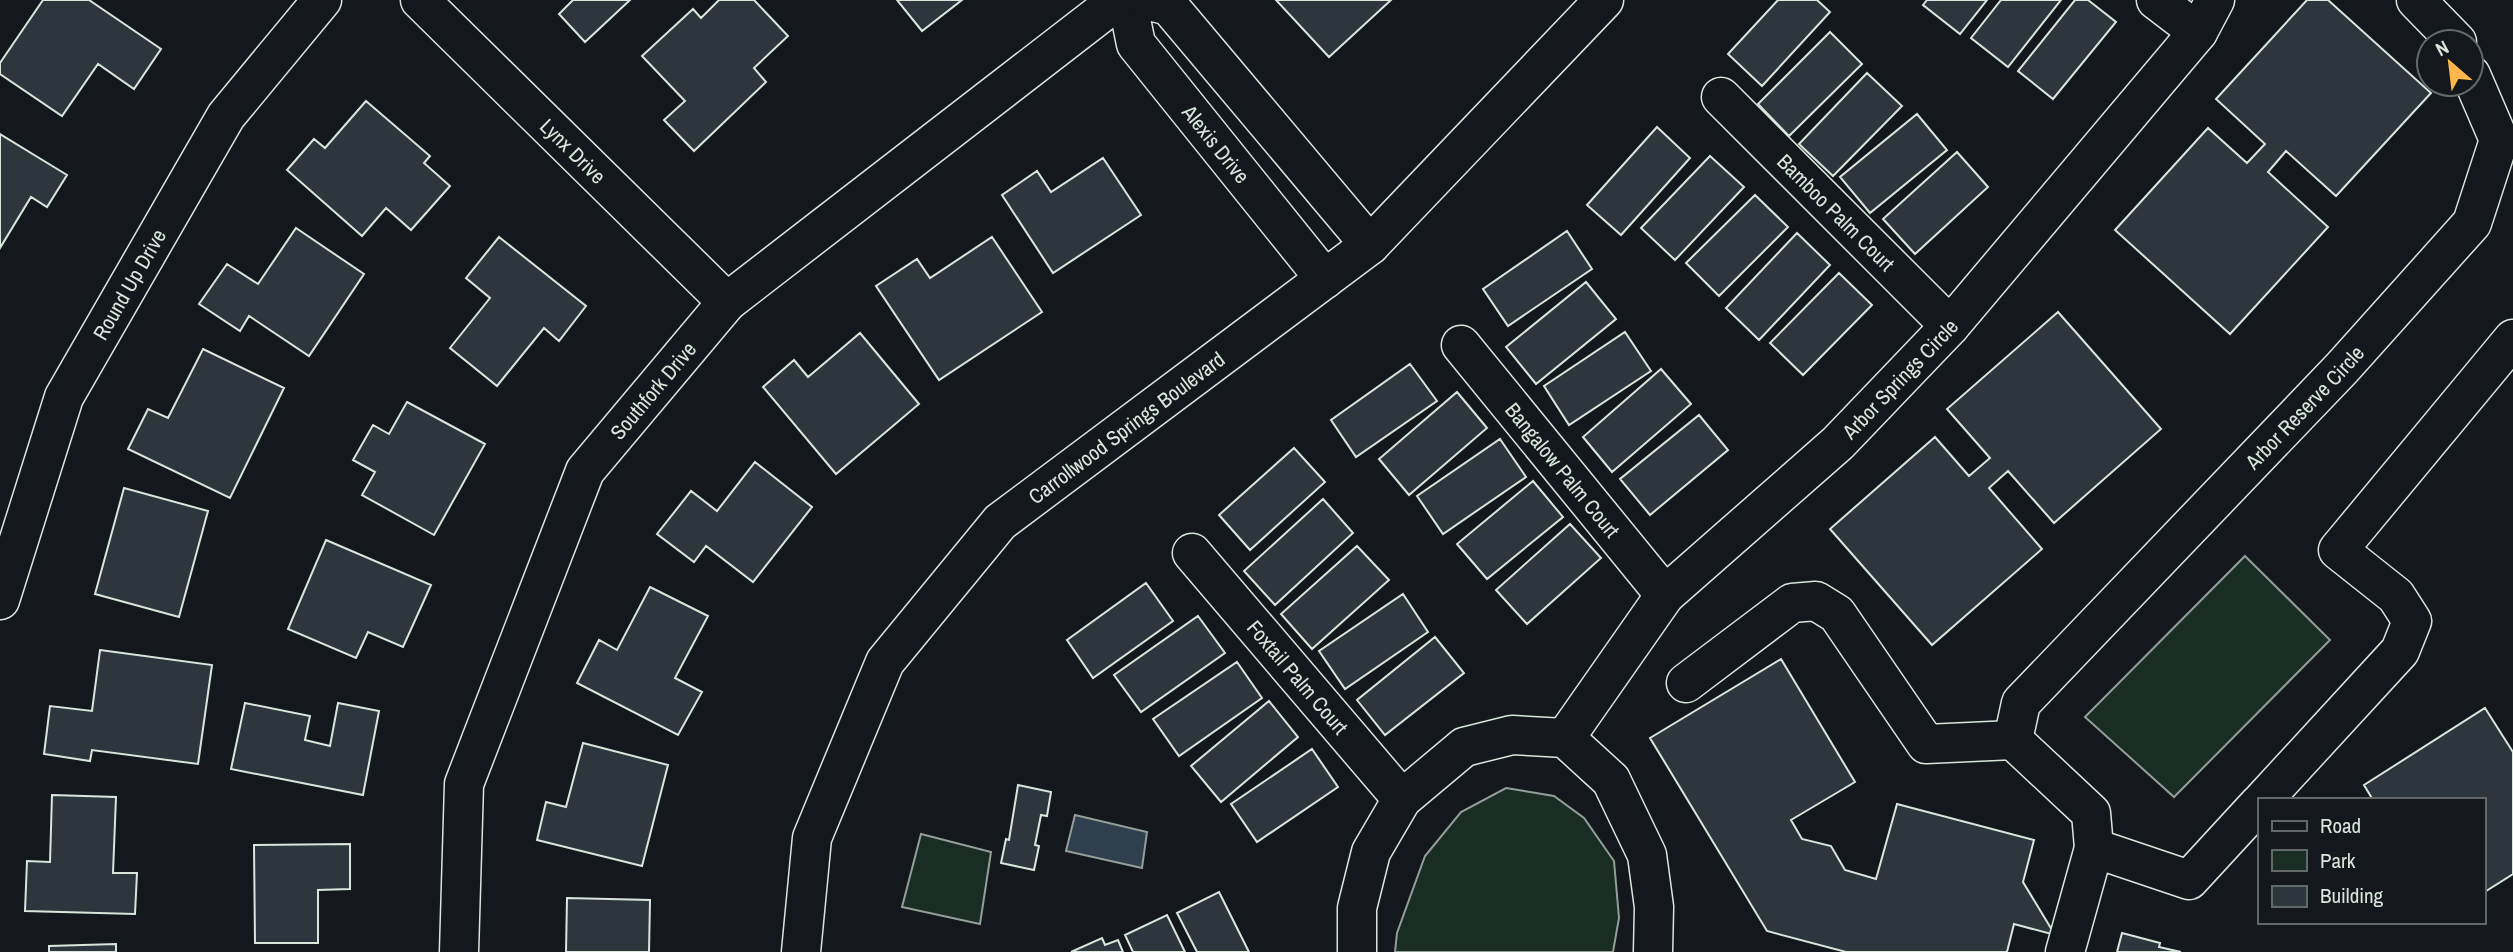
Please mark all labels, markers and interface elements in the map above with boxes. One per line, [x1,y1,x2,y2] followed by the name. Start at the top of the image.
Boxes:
[2415,28,2485,98] north arrow
[2431,34,2453,62] text: N
[1175,98,1257,189] street label: Alexis Drive
[534,112,613,190] street label: Lynx Drive
[1771,147,1902,278] street label: Bamboo Palm Court
[86,223,172,345] street label: Round Up Drive
[1835,313,1965,446] street label: Arbor Springs Circle
[603,335,702,446] street label: Southfork Drive
[2238,339,2370,476] street label: Arbor Reserve Circle
[1022,344,1230,511] street label: Carrollwood Springs Boulevard
[1499,396,1627,544] street label: Bangalow Palm Court
[1241,614,1355,740] street label: Foxtail Palm Court
[2258,798,2485,924] legend
[2320,811,2361,840] text: Road
[2320,846,2356,875] text: Park
[2320,881,2384,910] text: Building

